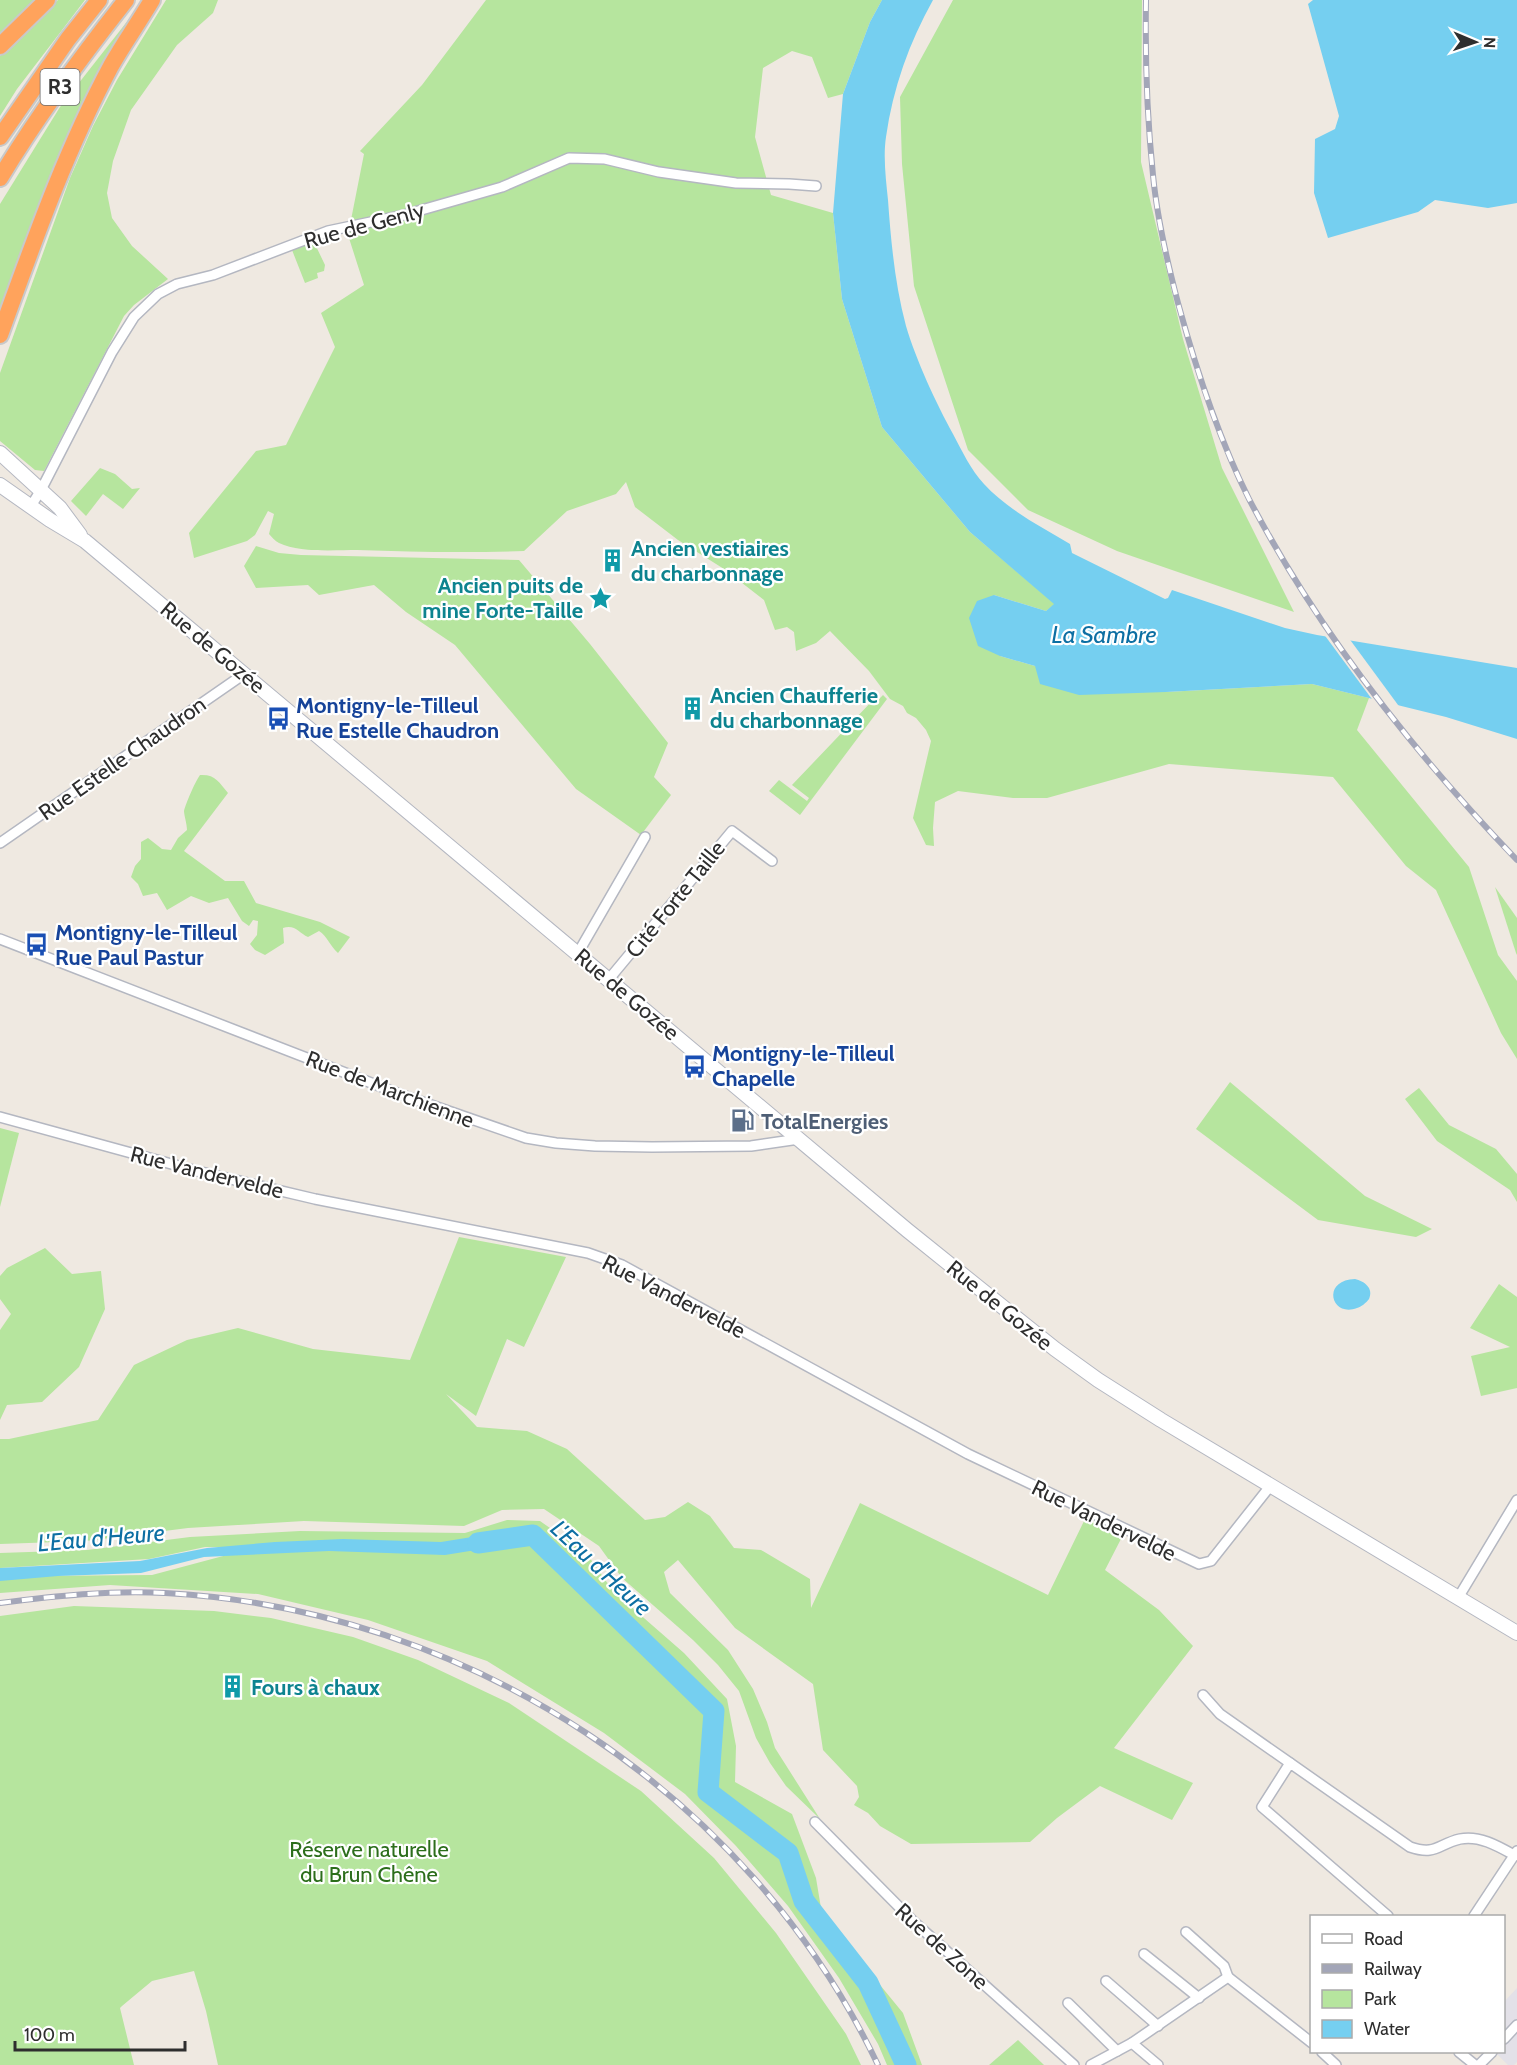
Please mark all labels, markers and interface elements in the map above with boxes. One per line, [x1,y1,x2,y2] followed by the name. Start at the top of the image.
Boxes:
[1445,12,1505,72] north arrow
[1480,37,1499,48] text: N
[40,69,80,105] road number: R3
[301,196,427,255] street label: Rue de Genly
[631,535,789,587] place label: Ancien vestiaires du charbonnage
[600,548,626,574] building icon: Ancien vestiaires du charbonnage
[422,572,583,624] place label: Ancien puits de mine Forte-Taille
[588,585,614,611] place icon: Ancien puits de mine Forte-Taille
[155,596,271,699] street label: Rue de Gozée
[1052,620,1156,649] water label: La Sambre
[710,682,878,734] place label: Ancien Chaufferie du charbonnage
[34,691,211,826] street label: Rue Estelle Chaudron
[296,692,499,744] place label: Montigny-le-Tilleul Rue Estelle Chaudron
[679,695,705,721] building icon: Ancien Chaufferie du charbonnage
[265,705,291,731] bus stop icon: Montigny-le-Tilleul Rue Estelle Chaudron
[620,835,731,963] street label: Cité Forte Taille
[55,919,238,971] place label: Montigny-le-Tilleul Rue Paul Pastur
[24,932,50,958] bus stop icon: Montigny-le-Tilleul Rue Paul Pastur
[569,943,685,1046] street label: Rue de Gozée
[712,1040,895,1092] place label: Montigny-le-Tilleul Chapelle
[302,1045,478,1134] street label: Rue de Marchienne
[681,1053,707,1079] bus stop icon: Montigny-le-Tilleul Chapelle
[730,1108,756,1134] fuel station icon: TotalEnergies
[761,1108,888,1135] place label: TotalEnergies
[127,1140,286,1205] street label: Rue Vandervelde
[598,1249,750,1344] street label: Rue Vandervelde
[941,1255,1058,1356] street label: Rue de Gozée
[1027,1474,1180,1567] street label: Rue Vandervelde
[545,1514,658,1622] water label: L'Eau d'Heure
[36,1518,166,1557] water label: L'Eau d'Heure
[220,1674,246,1700] building icon: Fours à chaux
[251,1674,380,1701] place label: Fours à chaux
[289,1836,449,1888] park label: Réserve naturelle du Brun Chêne
[889,1897,994,1995] street label: Rue de Zone
[1310,1915,1505,2053] legend
[1364,1928,1403,1950] text: Road
[1364,1958,1422,1980] text: Railway
[1364,1988,1397,2010] text: Park
[15,2014,184,2052] scale bar
[1364,2018,1410,2040] text: Water
[24,2024,75,2046] text: 100 m

